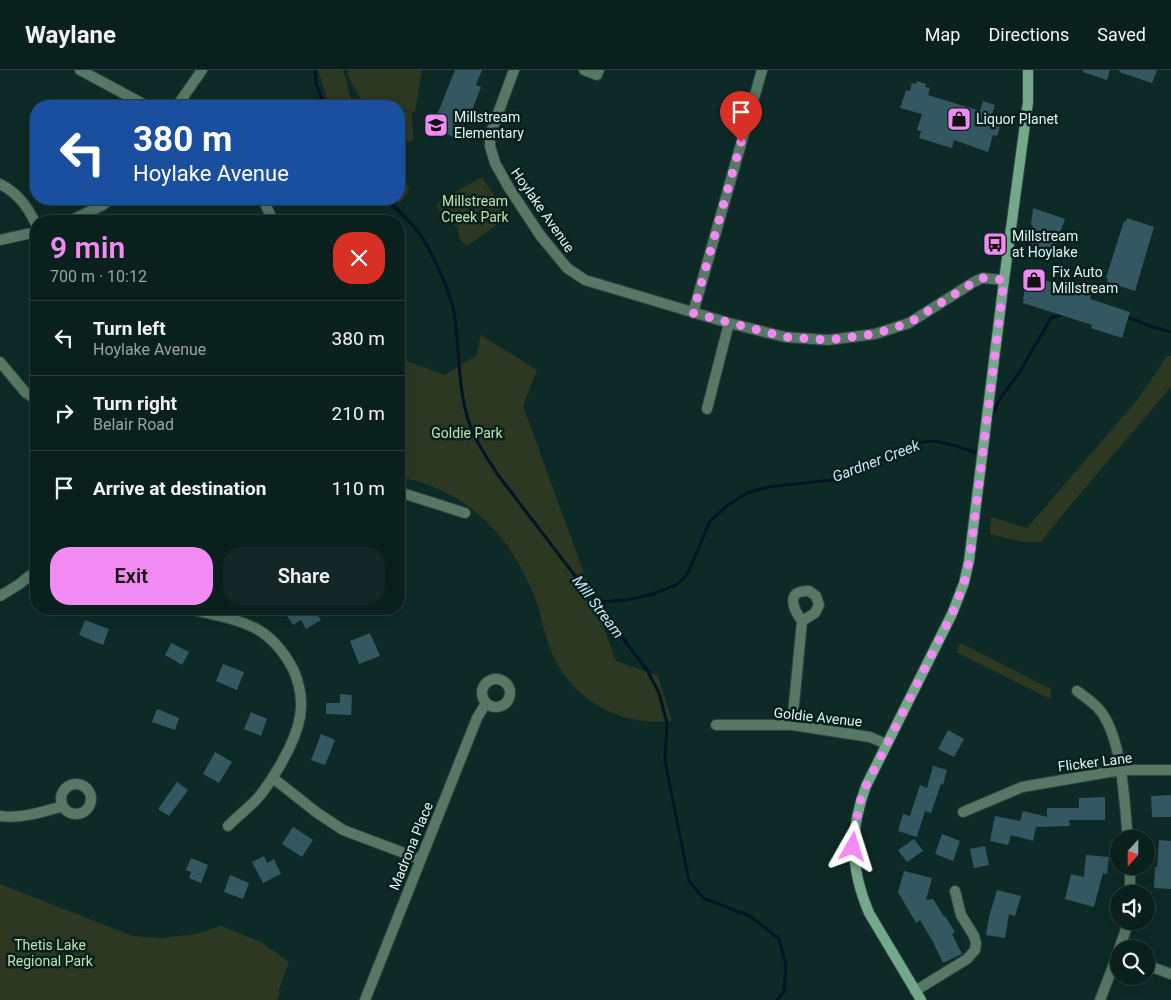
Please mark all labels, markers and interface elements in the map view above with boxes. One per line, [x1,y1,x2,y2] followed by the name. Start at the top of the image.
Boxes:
[25,21,116,49] text: Waylane
[925,24,960,45] text: Map
[988,24,1069,45] text: Directions
[1097,24,1146,45] text: Saved
[720,91,762,142] pin
[727,98,755,126] icon: arrive
[946,106,972,132] shop icon: Liquor Planet
[454,109,524,141] place label: Millstream Elementary
[976,111,1059,127] place label: Liquor Planet
[423,112,449,138] school or university icon: Millstream Elementary
[133,119,232,160] text: 380 m
[50,120,115,185] icon: left
[133,161,289,186] text: Hoylake Avenue
[508,165,578,255] street label: Hoylake Avenue
[441,193,510,225] park label: Millstream Creek Park
[1012,228,1078,260] place label: Millstream at Hoylake
[50,230,125,265] text: 9 min
[982,231,1008,257] bus stop icon: Millstream at Hoylake
[333,232,385,284] button: close
[1052,264,1118,296] place label: Fix Auto Millstream
[50,267,147,286] text: 700 m · 10:12
[1021,267,1047,293] shop icon: Fix Auto Millstream
[93,317,166,340] text: Turn left
[50,324,78,352] icon: left
[332,327,385,350] text: 380 m
[93,340,206,359] text: Hoylake Avenue
[93,392,177,415] text: Turn right
[50,399,78,427] icon: right
[332,402,385,425] text: 210 m
[93,415,174,434] text: Belair Road
[431,425,504,441] park label: Goldie Park
[830,436,923,486] water label: Gardner Creek
[50,474,78,502] icon: arrive
[93,477,266,500] text: Arrive at destination
[332,477,385,500] text: 110 m
[50,547,213,605] button: Exit
[223,547,385,605] button: Share
[569,572,627,642] water label: Mill Stream
[773,704,863,730] street label: Goldie Avenue
[1057,750,1133,774] street label: Flicker Lane
[386,800,436,892] street label: Madrona Place
[826,820,878,872] position arrow
[1110,830,1155,875] north arrow
[1110,830,1155,985] map controls
[1110,885,1155,930] button: sound
[7,937,94,969] park label: Thetis Lake Regional Park
[1110,940,1155,985] button: search

